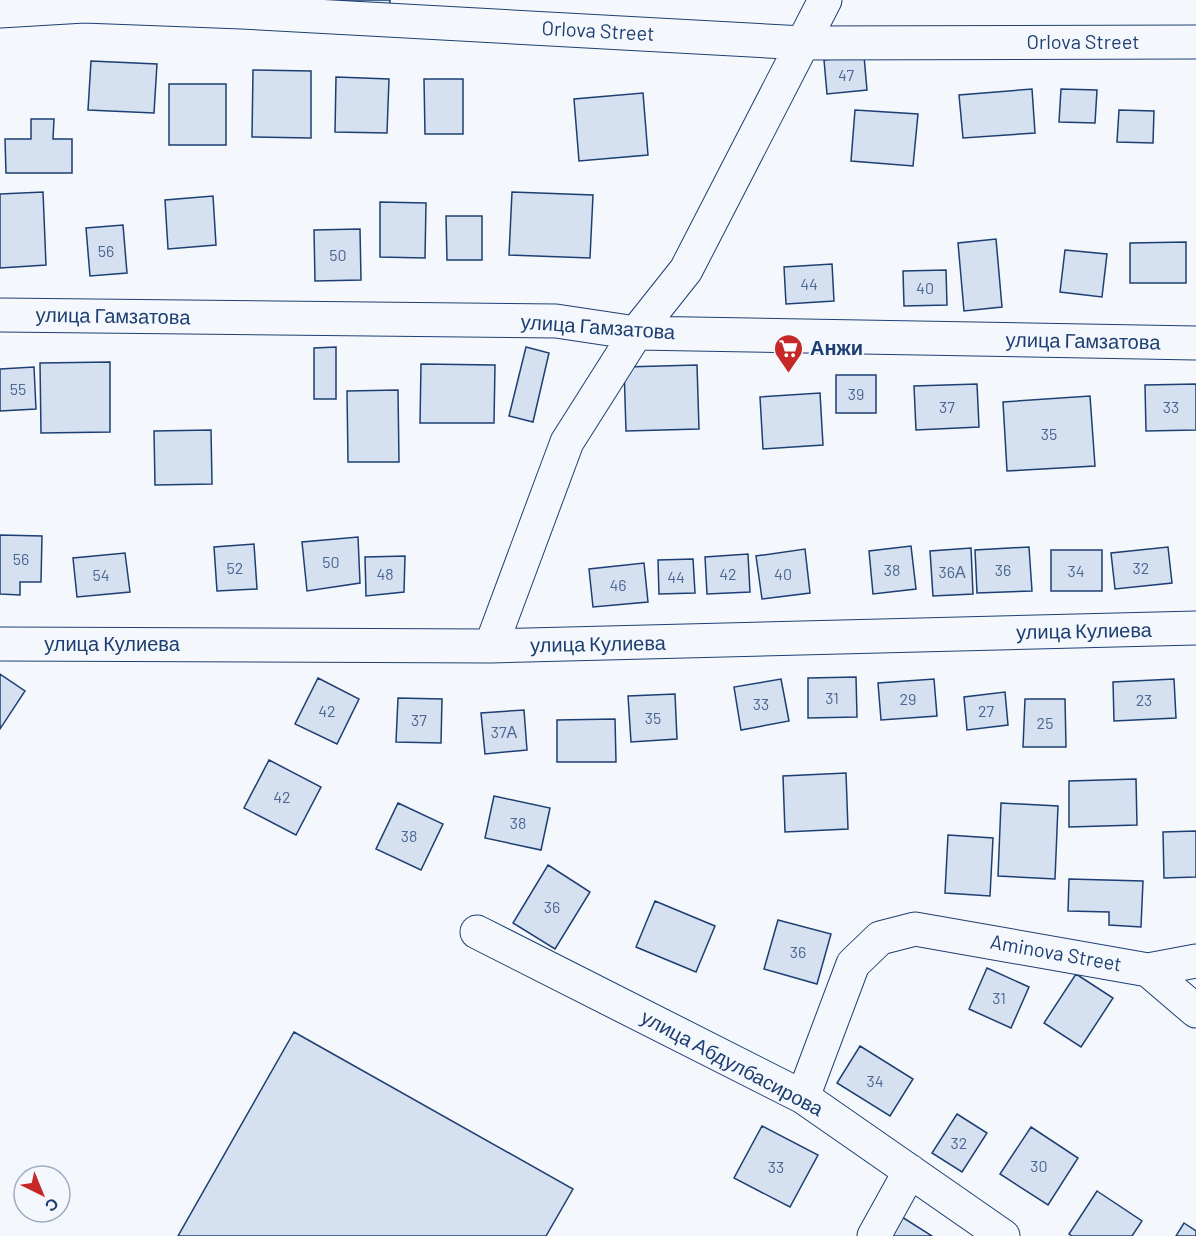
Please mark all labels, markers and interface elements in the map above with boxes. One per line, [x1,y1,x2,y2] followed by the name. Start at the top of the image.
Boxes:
[541,15,655,45] street label: Orlova Street
[1027,29,1139,53] street label: Orlova Street
[838,65,854,84] house number: 47
[98,241,114,260] house number: 56
[329,245,347,264] house number: 50
[800,274,818,293] house number: 44
[916,278,934,297] house number: 40
[35,302,191,328] street label: улица Гамзатова
[520,309,677,343] street label: улица Гамзатова
[1005,327,1161,353] street label: улица Гамзатова
[773,332,805,374] supermarket icon: Анжи
[810,335,863,359] place label: Анжи
[10,379,26,398] house number: 55
[848,384,864,403] house number: 39
[939,397,955,416] house number: 37
[1163,397,1179,416] house number: 33
[1041,424,1057,443] house number: 35
[13,549,29,568] house number: 56
[322,552,340,571] house number: 50
[227,558,243,577] house number: 52
[1133,558,1149,577] house number: 32
[884,560,900,579] house number: 38
[995,560,1011,579] house number: 36
[1067,561,1085,580] house number: 34
[938,562,966,581] house number: 36А
[376,564,394,583] house number: 48
[719,564,737,583] house number: 42
[774,564,792,583] house number: 40
[92,565,110,584] house number: 54
[667,567,685,586] house number: 44
[609,575,627,594] house number: 46
[1016,617,1153,643] street label: улица Кулиева
[530,630,667,656] street label: улица Кулиева
[44,631,181,655] street label: улица Кулиева
[825,688,839,707] house number: 31
[900,689,916,708] house number: 29
[1136,690,1152,709] house number: 23
[753,694,769,713] house number: 33
[318,701,336,720] house number: 42
[978,701,994,720] house number: 27
[645,708,661,727] house number: 35
[411,710,427,729] house number: 37
[1037,713,1053,732] house number: 25
[491,722,518,741] house number: 37А
[273,787,291,806] house number: 42
[510,813,526,832] house number: 38
[401,826,417,845] house number: 38
[544,897,560,916] house number: 36
[989,929,1124,975] street label: Aminova Street
[790,942,806,961] house number: 36
[992,988,1006,1007] house number: 31
[637,1004,828,1121] street label: улица Абдулбасирова
[866,1071,884,1090] house number: 34
[951,1133,967,1152] house number: 32
[1030,1156,1048,1175] house number: 30
[768,1157,784,1176] house number: 33
[12,1164,72,1224] north arrow
[42,1194,63,1217] text: С

